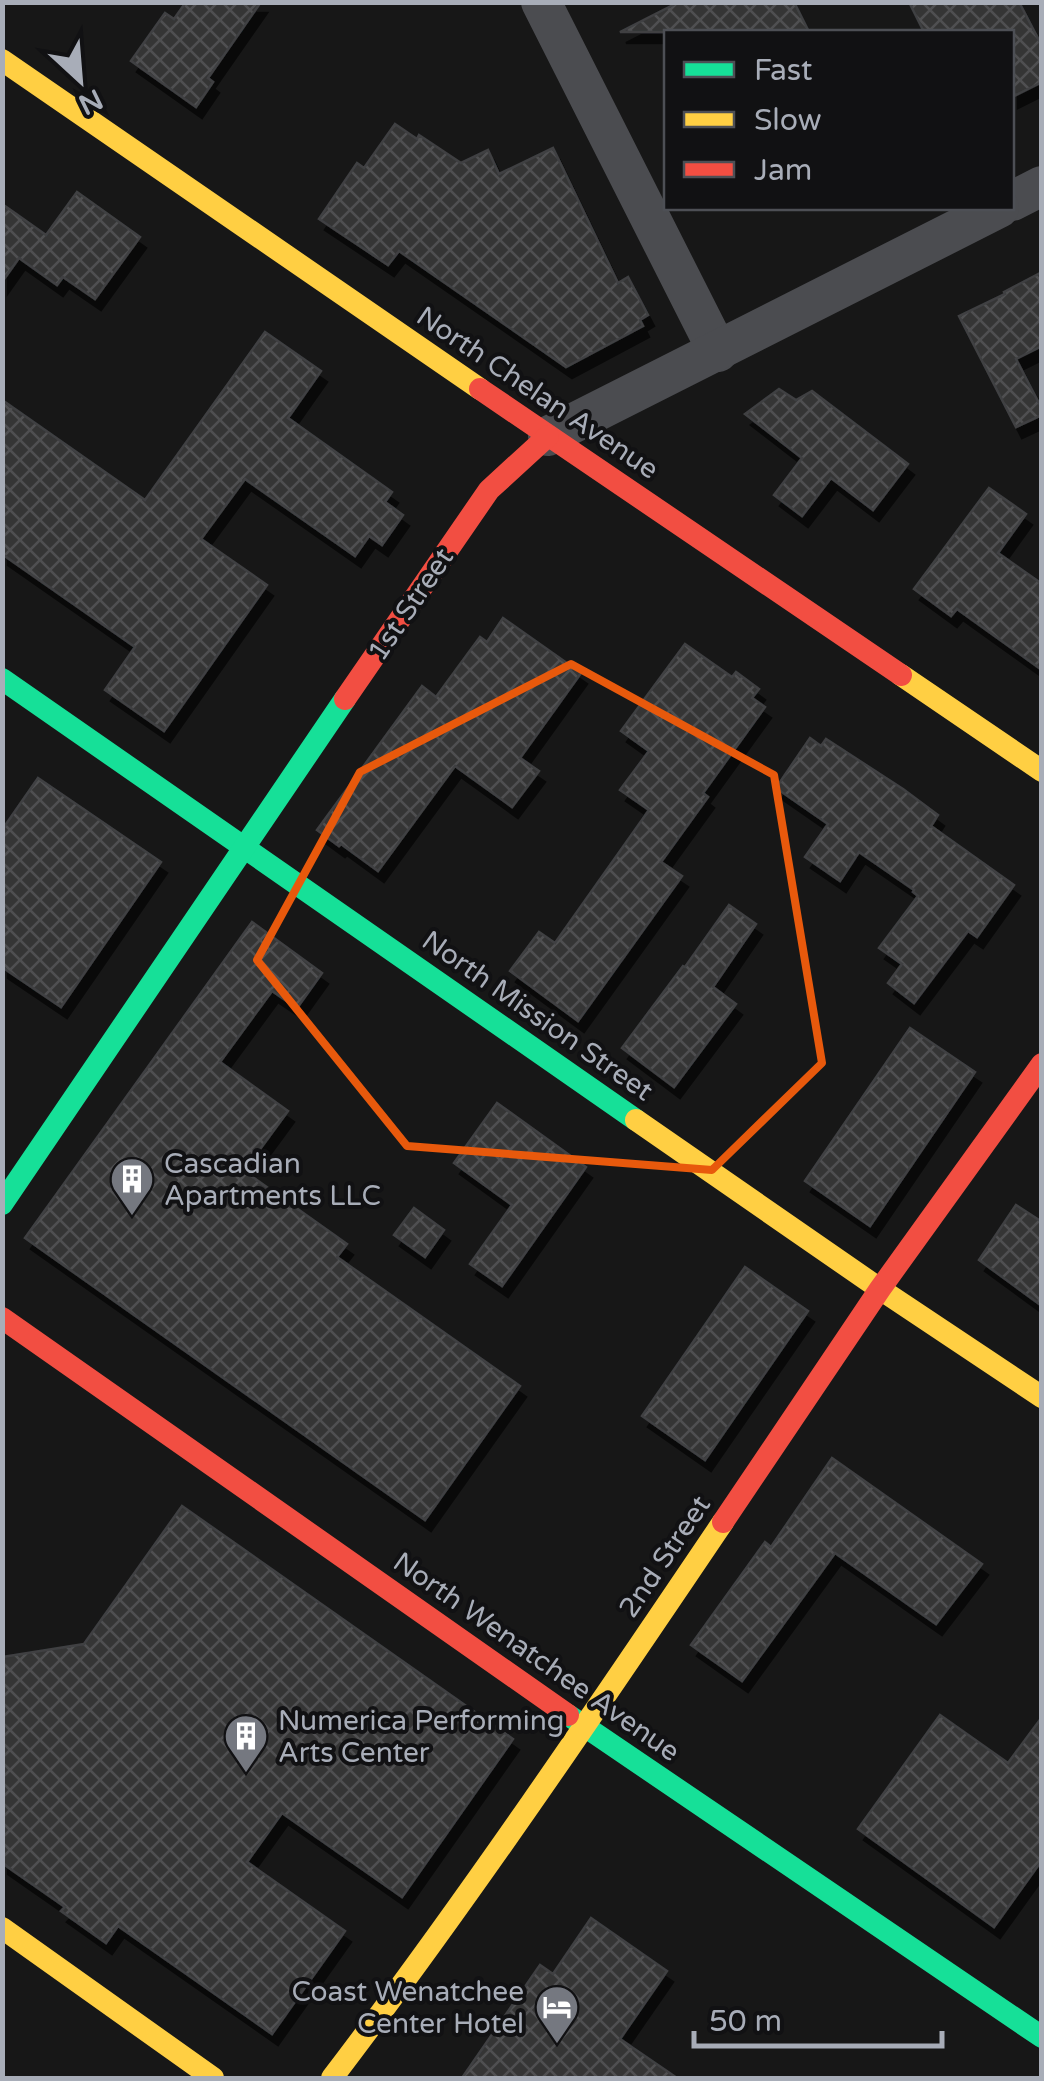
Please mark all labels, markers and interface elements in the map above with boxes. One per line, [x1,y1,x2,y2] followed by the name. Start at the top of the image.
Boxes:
[30,30,130,130] north arrow
[664,30,1014,210] legend
[754,52,813,89] text: Fast
[73,81,108,122] text: N
[754,102,822,139] text: Slow
[754,152,812,189] text: Jam
[410,299,665,486] street label: North Chelan Avenue
[361,541,461,668] street label: 1st Street
[416,923,660,1108] street label: North Mission Street
[164,1147,381,1213] place label: Cascadian Apartments LLC
[109,1156,155,1217] building icon: Cascadian Apartments LLC
[612,1489,718,1624] street label: 2nd Street
[387,1545,686,1769] street label: North Wenatchee Avenue
[278,1704,564,1770] place label: Numerica Performing Arts Center
[223,1713,269,1774] building icon: Numerica Performing Arts Center
[291,1975,524,2041] place label: Coast Wenatchee Center Hotel
[534,1984,580,2045] hotel icon: Coast Wenatchee Center Hotel
[694,1986,942,2048] scale bar
[709,2003,782,2040] text: 50 m

